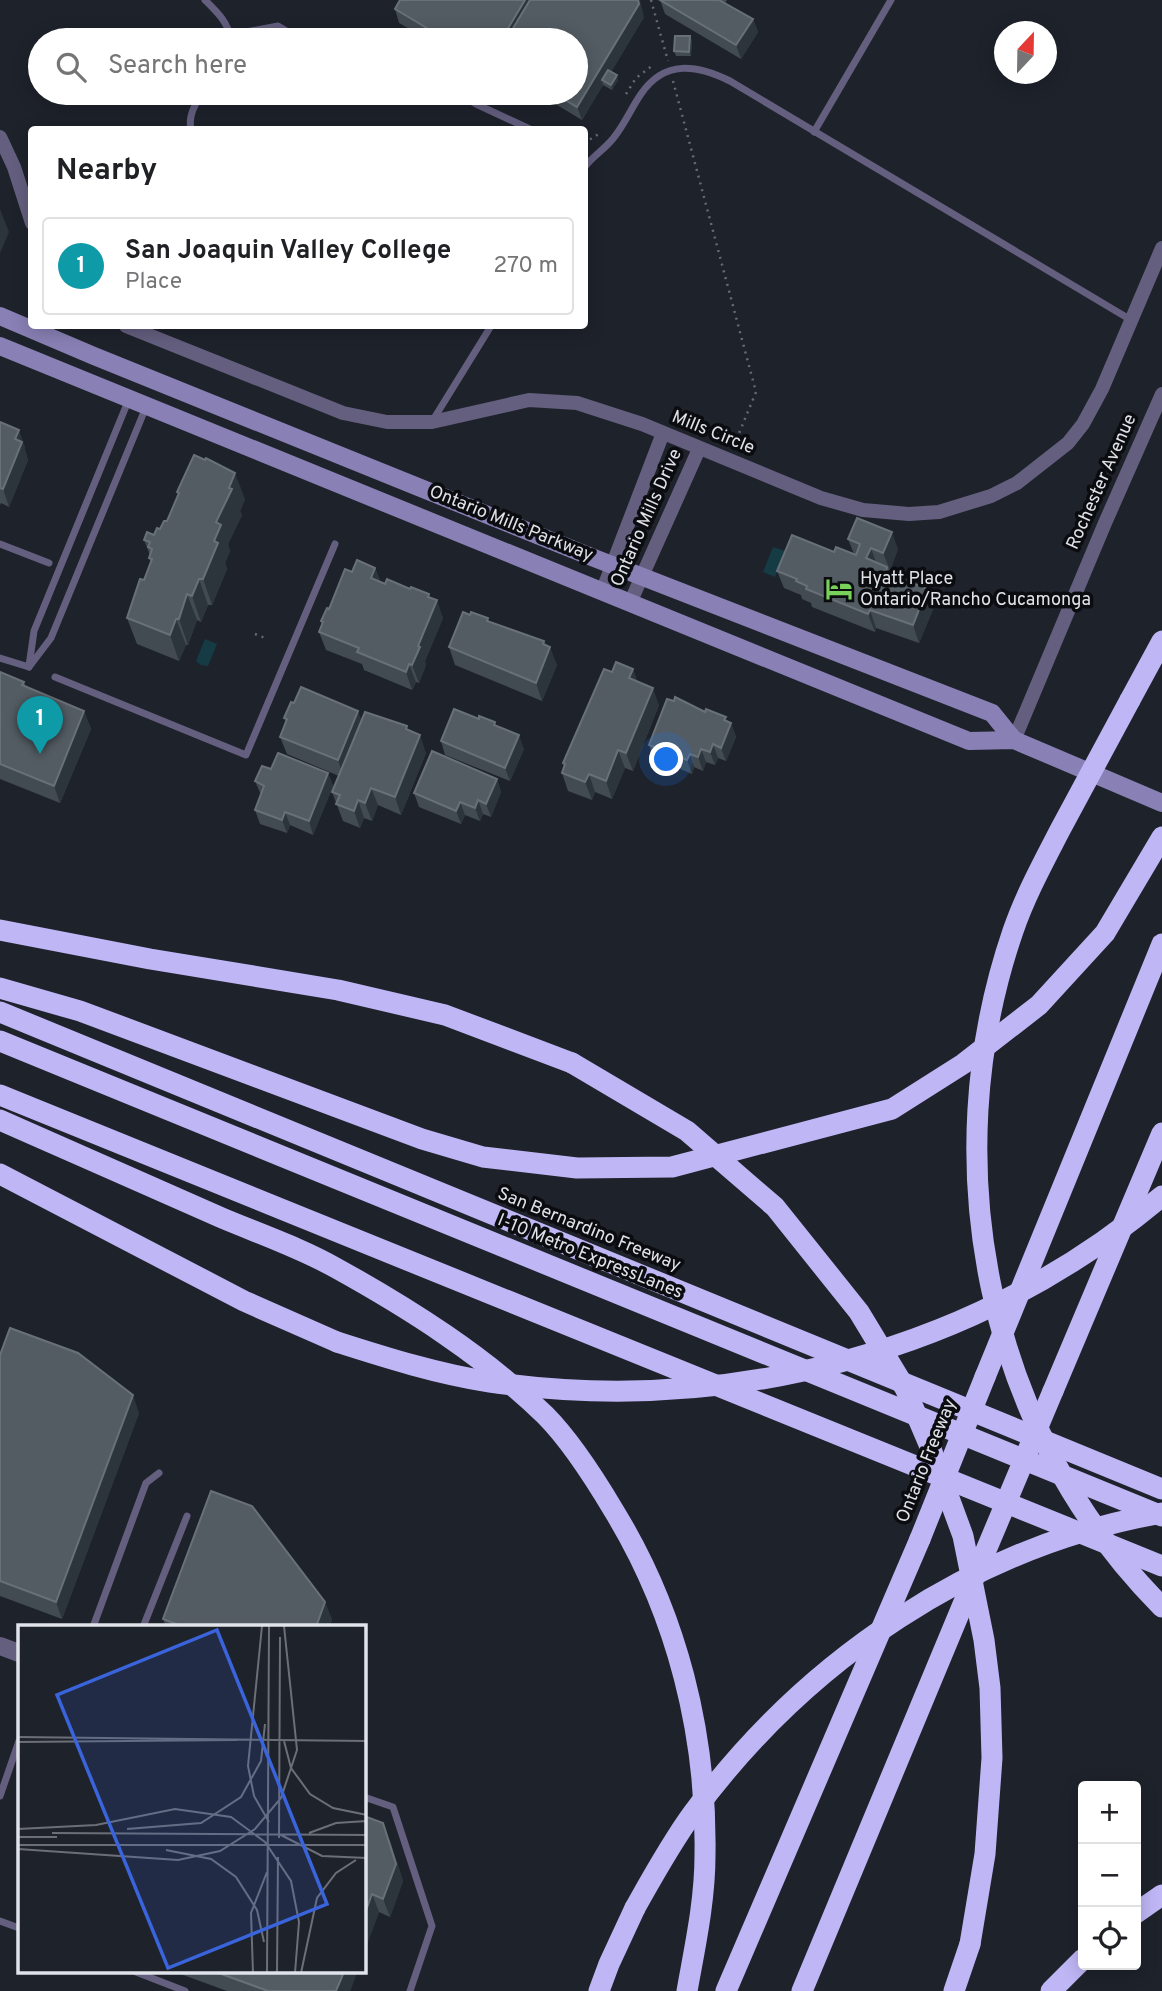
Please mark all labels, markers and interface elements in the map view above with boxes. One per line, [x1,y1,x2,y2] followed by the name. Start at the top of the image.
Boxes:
[994,21,1057,84] north arrow
[28,28,588,105] search box
[52,48,90,86] icon: search
[108,50,247,83] text: Search here
[56,153,157,190] text: Nearby
[125,235,451,268] text: San Joaquin Valley College
[76,252,86,281] text: 1
[493,252,558,281] text: 270 m
[125,268,182,297] text: Place
[668,406,758,460] street label: Mills Circle
[1062,411,1142,553] street label: Rochester Avenue
[606,445,688,591] street label: Ontario Mills Drive
[426,481,596,567] street label: Ontario Mills Parkway
[860,568,1091,612] place label: Hyatt Place Ontario/Rancho Cucamonga
[824,574,854,604] hotel icon: Hyatt Place Ontario/Rancho Cucamonga
[17,696,63,754] pin: 1
[649,742,683,776] your location
[494,1183,684,1277] street label: San Bernardino Freeway
[494,1209,686,1305] street label: I-10 Metro ExpressLanes
[892,1396,962,1526] street label: Ontario Freeway
[18,1625,366,1974] inset map
[1078,1781,1141,1970] map controls
[1078,1781,1141,1844] button: +
[1078,1844,1141,1907] button: −
[1078,1907,1141,1970] button: locate

